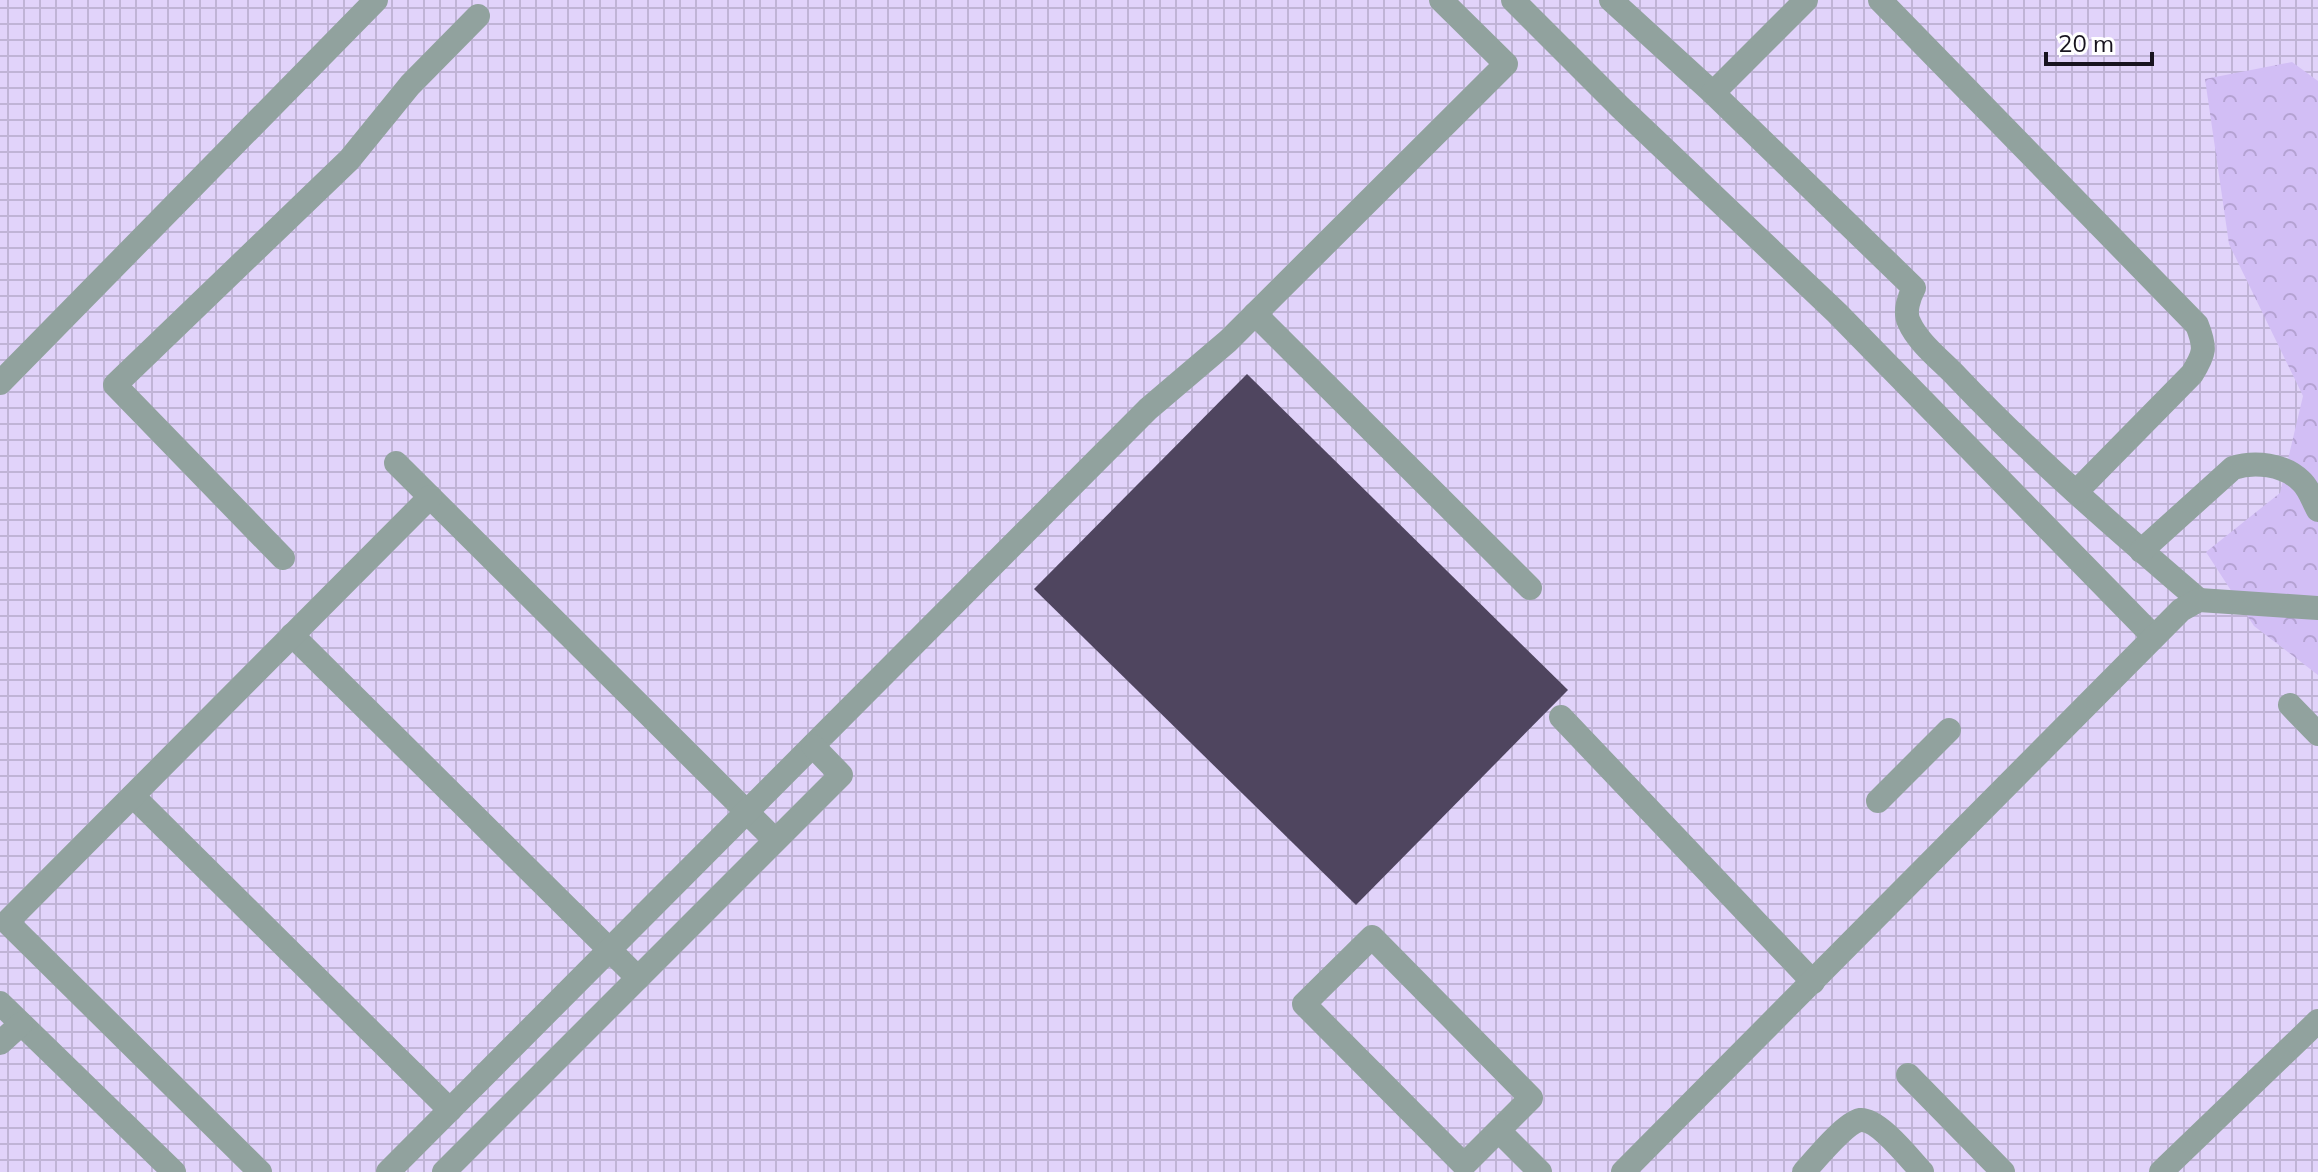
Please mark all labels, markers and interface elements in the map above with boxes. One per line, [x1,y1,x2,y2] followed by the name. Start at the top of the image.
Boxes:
[2046,16,2152,66] scale bar
[2058,28,2114,58] text: 20 m

